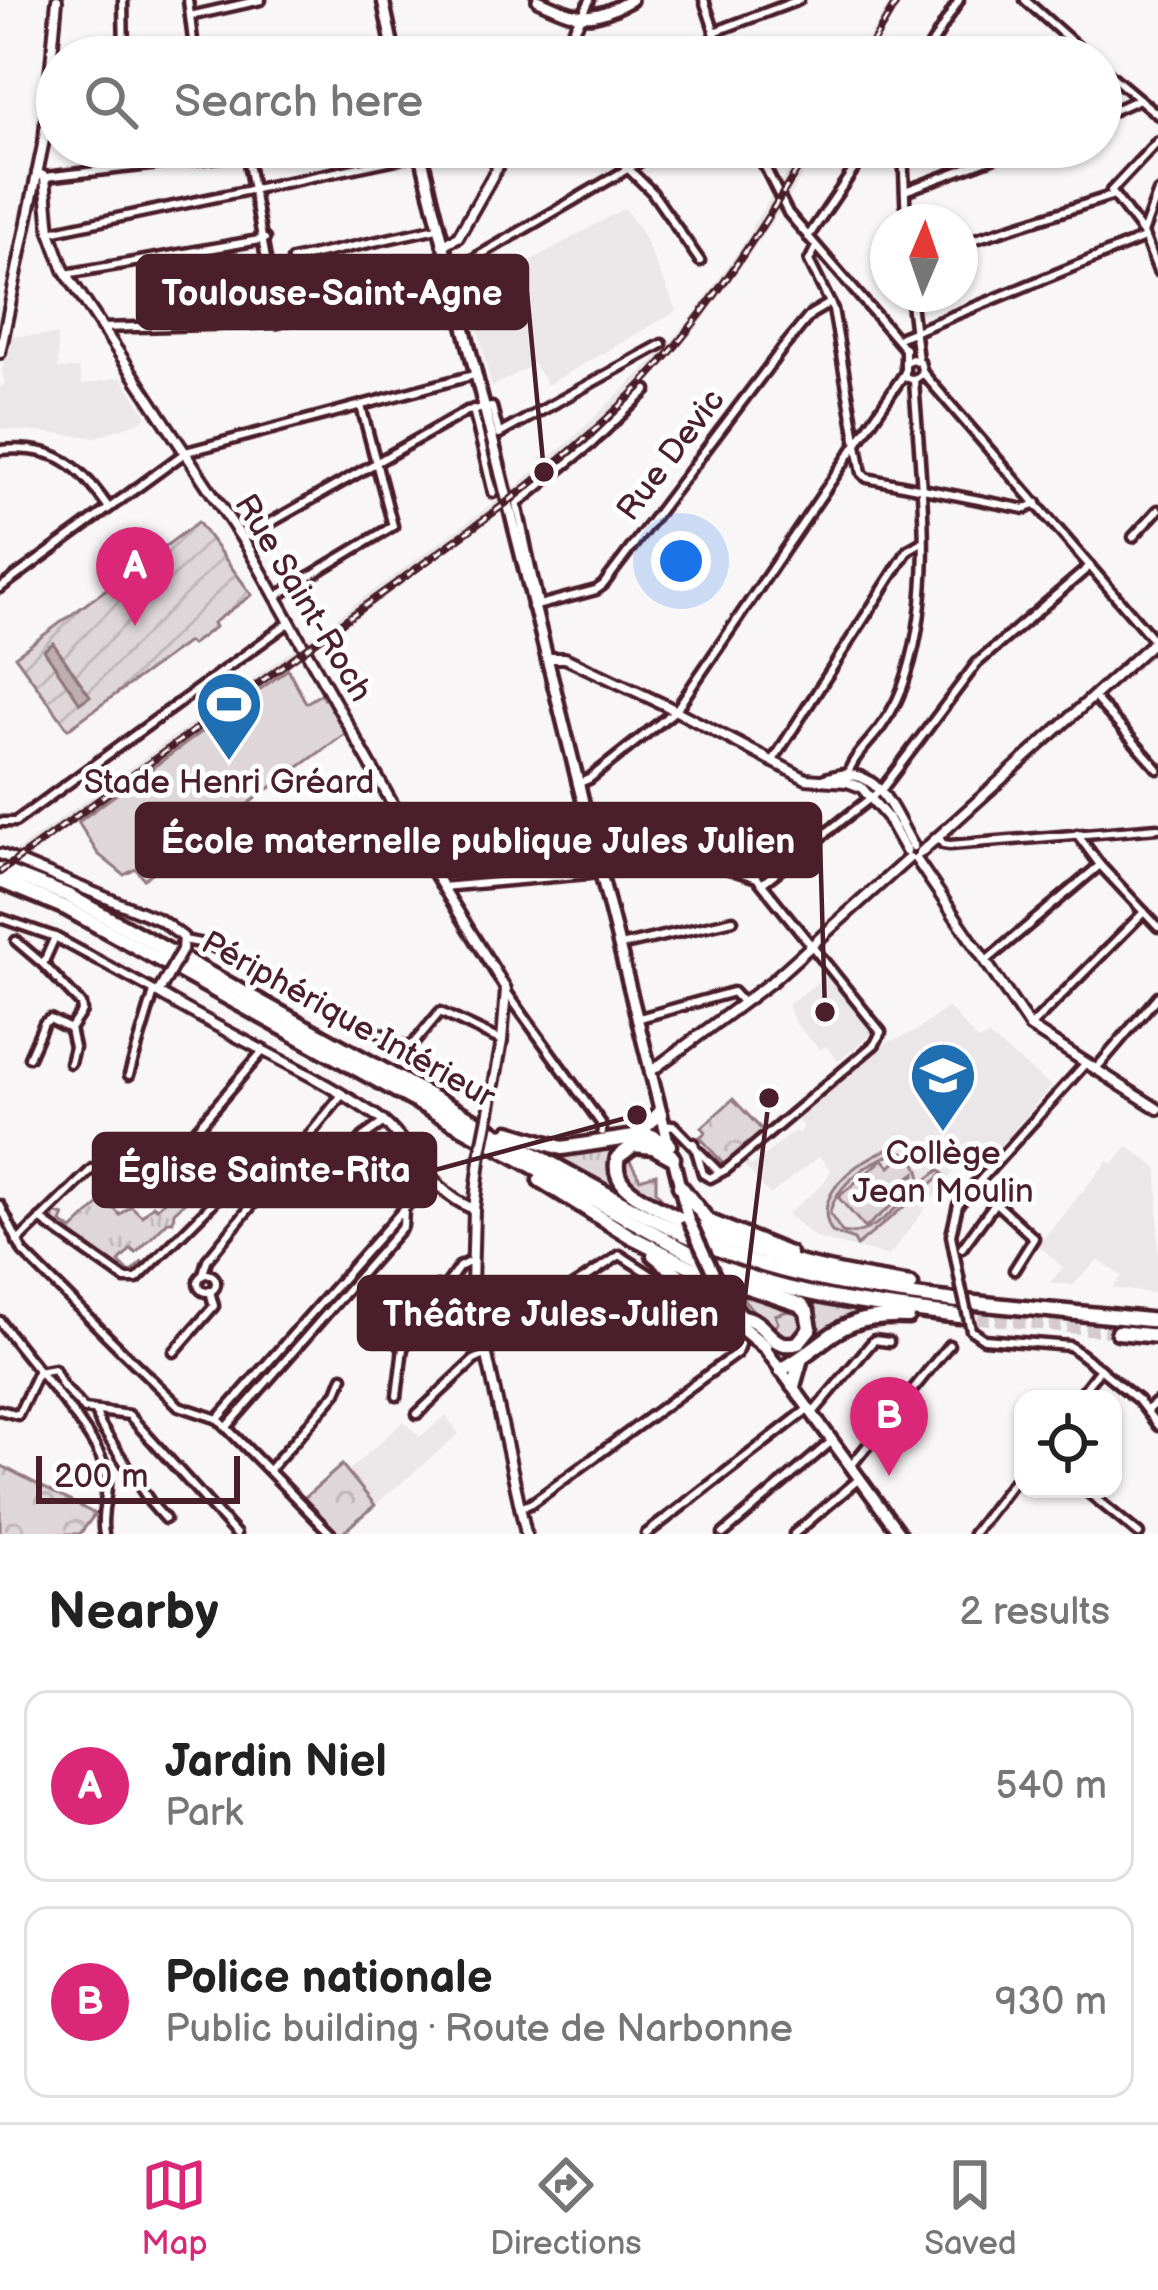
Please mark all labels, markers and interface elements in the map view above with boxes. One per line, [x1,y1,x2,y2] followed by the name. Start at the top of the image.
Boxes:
[36,36,1122,168] search box
[78,69,144,135] icon: search
[174,75,423,130] text: Search here
[870,204,978,312] north arrow
[138,256,527,328] callout: Toulouse-Saint-Agne
[162,273,502,316] text: Toulouse-Saint-Agne
[609,381,733,529] street label: Rue Devic
[225,487,381,709] street label: Rue Saint-Roch
[96,527,174,626] pin: A
[651,531,711,591] your location
[194,669,264,763] sports icon: Stade Henri Gréard
[84,763,374,803] place label: Stade Henri Gréard
[137,804,820,876] callout: École maternelle publique Jules Julien
[161,818,795,864] text: École maternelle publique Jules Julien
[194,923,503,1118] street label: Périphérique Intérieur
[908,1040,978,1134] school or university icon: Collège Jean Moulin
[94,1134,435,1206] callout: Église Sainte-Rita
[852,1134,1034,1212] place label: Collège Jean Moulin
[117,1147,411,1193] text: Église Sainte-Rita
[359,1277,743,1349] callout: Théâtre Jules-Julien
[383,1294,719,1337] text: Théâtre Jules-Julien
[850,1377,928,1476] pin: B
[1014,1390,1122,1498] map controls
[1014,1390,1122,1498] button: locate
[36,1450,240,1503] scale bar
[54,1457,148,1497] text: 200 m
[48,1582,219,1643] text: Nearby
[959,1589,1110,1636] text: 2 results
[165,1735,387,1790] text: Jardin Niel
[78,1763,102,1810] text: A
[995,1763,1107,1810] text: 540 m
[165,1790,243,1837] text: Park
[165,1951,493,2006] text: Police nationale
[76,1979,104,2026] text: B
[995,1979,1107,2026] text: 930 m
[165,2006,793,2053] text: Public building · Route de Narbonne
[141,2152,208,2264] tab: Map
[490,2152,642,2264] tab: Directions
[924,2152,1017,2264] tab: Saved

